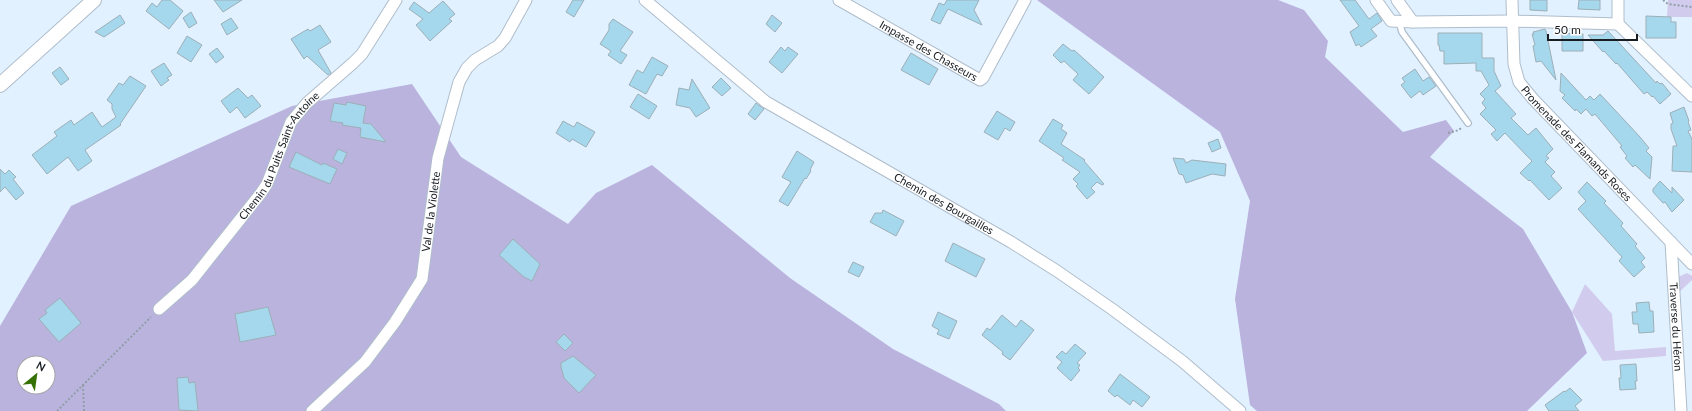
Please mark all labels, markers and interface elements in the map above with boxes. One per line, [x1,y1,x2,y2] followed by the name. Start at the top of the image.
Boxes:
[1548,16,1637,42] scale bar
[878,17,980,83] street label: Impasse des Chasseurs
[1554,22,1581,37] text: 50 m
[1519,83,1635,204] street label: Promenade des Flamands Roses
[236,88,322,222] street label: Chemin du Puits Saint-Antoine
[419,170,442,252] street label: Val de la Violette
[892,170,996,237] street label: Chemin des Bourgailles
[1667,282,1686,371] street label: Traverse du Héron
[16,355,56,395] north arrow
[34,358,48,374] text: N

